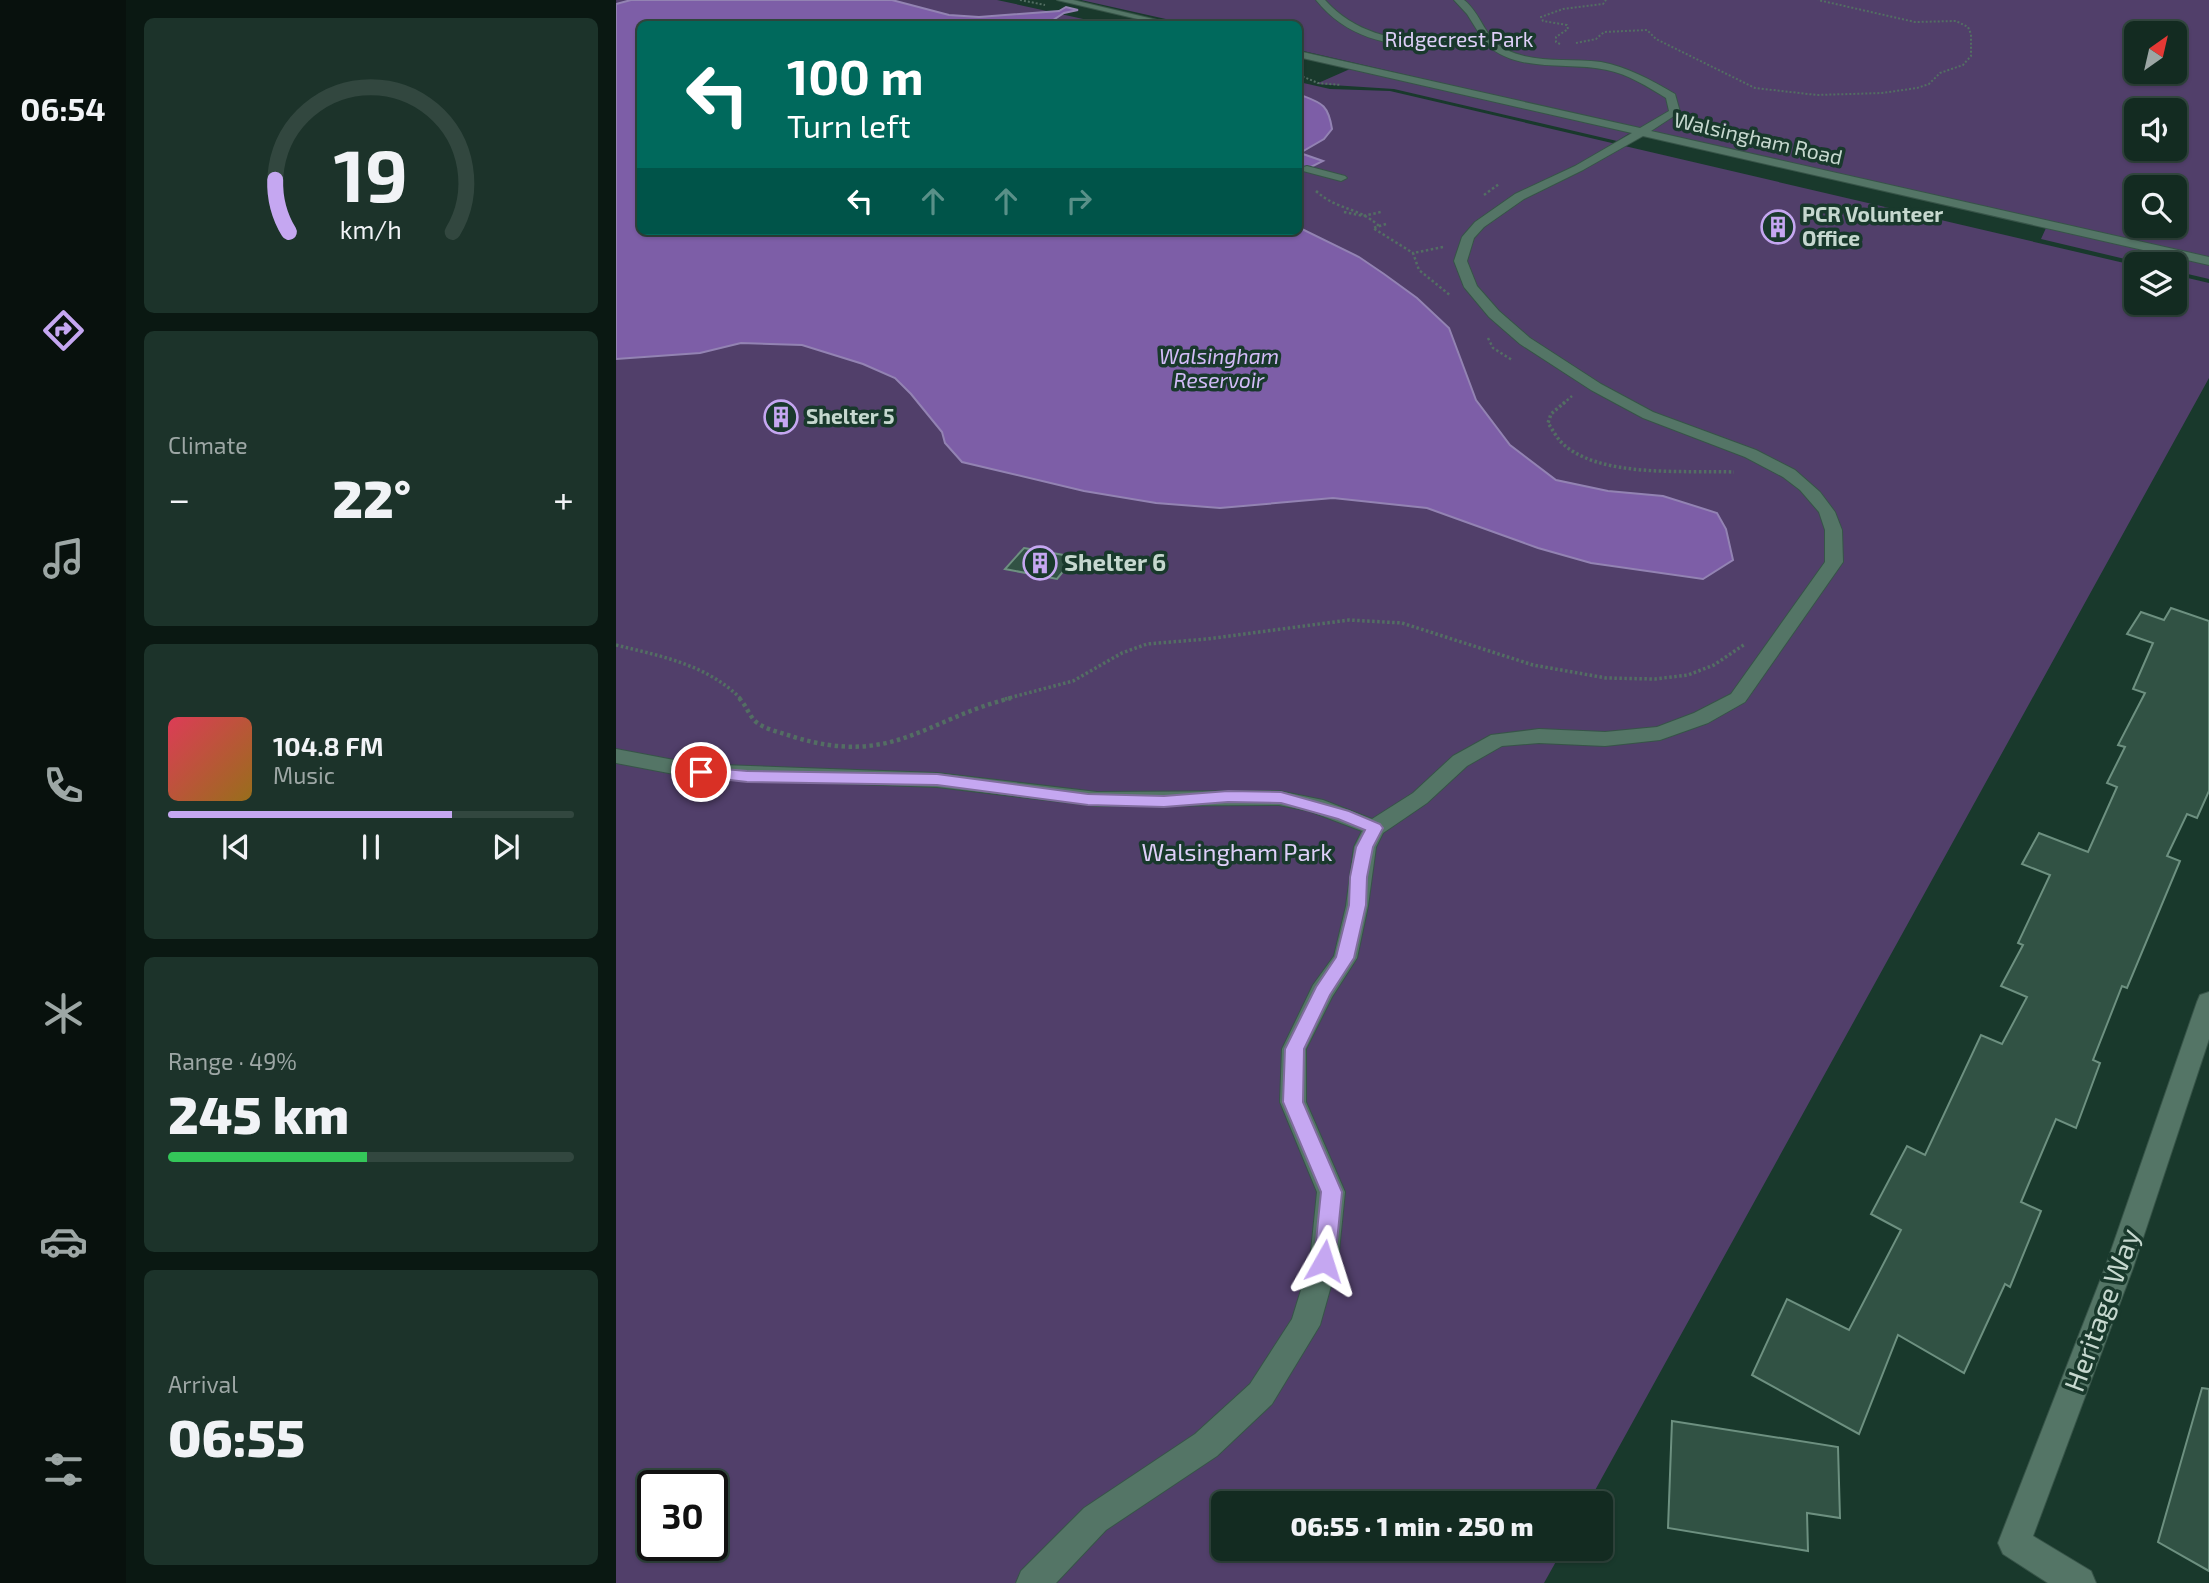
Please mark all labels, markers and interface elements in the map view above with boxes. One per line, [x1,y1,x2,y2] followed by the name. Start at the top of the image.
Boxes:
[2124,21,2188,84] north arrow
[2124,21,2187,315] map controls
[1384,26,1534,51] park label: Ridgecrest Park
[787,46,924,105] text: 100 m
[672,49,763,140] icon: left
[20,89,106,127] text: 06:54
[2124,98,2187,161] button: sound
[787,106,911,144] text: Turn left
[1672,106,1845,169] street label: Walsingham Road
[334,129,408,217] text: 19
[2124,175,2187,238] button: search
[841,182,879,220] icon: left
[914,182,952,220] icon: ahead
[987,182,1025,220] icon: ahead
[1060,182,1098,220] icon: right
[1802,201,1943,250] place label: PCR Volunteer Office
[1759,208,1797,246] building icon: PCR Volunteer Office
[340,213,402,243] text: km/h
[2124,252,2187,315] button: layers
[39,306,88,355] icon: directions
[1159,343,1279,392] water label: Walsingham Reservoir
[762,398,800,436] building icon: Shelter 5
[806,403,895,428] place label: Shelter 5
[168,431,248,459] text: Climate
[332,466,411,528] text: 22°
[168,475,190,521] text: −
[553,475,574,521] text: +
[39,534,88,583] icon: music
[1021,544,1059,582] building icon: Shelter 6
[1064,547,1166,576] place label: Shelter 6
[273,730,384,761] text: 104.8 FM
[671,742,731,802] pin
[682,753,720,791] icon: arrive
[39,761,88,810] icon: phone
[273,761,335,789] text: Music
[217,828,255,866] icon: previous
[352,828,390,866] icon: pause
[487,828,525,866] icon: next
[1142,837,1332,866] park label: Walsingham Park
[39,989,88,1038] icon: climate
[168,1047,297,1075] text: Range · 49%
[168,1082,349,1144] text: 245 km
[39,1217,88,1266] icon: car
[2056,1223,2146,1396] street label: Heritage Way
[1287,1224,1361,1298] position arrow
[168,1370,238,1398] text: Arrival
[168,1405,305,1467] text: 06:55
[39,1445,88,1494] icon: filters
[637,1470,728,1561] speed limit sign: 30
[1290,1510,1534,1541] text: 06:55 · 1 min · 250 m

